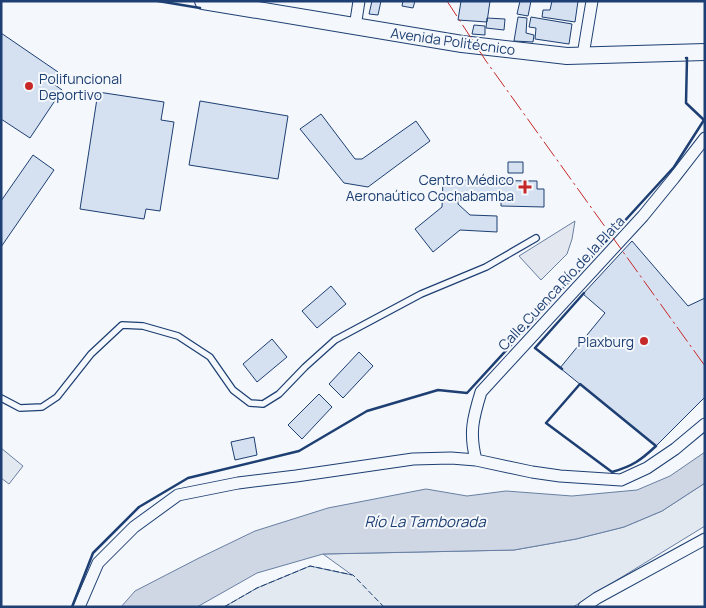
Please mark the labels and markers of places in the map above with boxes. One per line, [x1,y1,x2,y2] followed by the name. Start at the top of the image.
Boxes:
[39,69,122,104] place label: Polifuncional Deportivo
[23,80,35,92] marker: Polifuncional Deportivo
[346,170,514,205] place label: Centro Médico Aeronaútico Cochabamba
[518,180,532,194] marker: Centro Médico Aeronaútico Cochabamba
[577,332,634,351] place label: Plaxburg
[638,335,650,347] marker: Plaxburg

